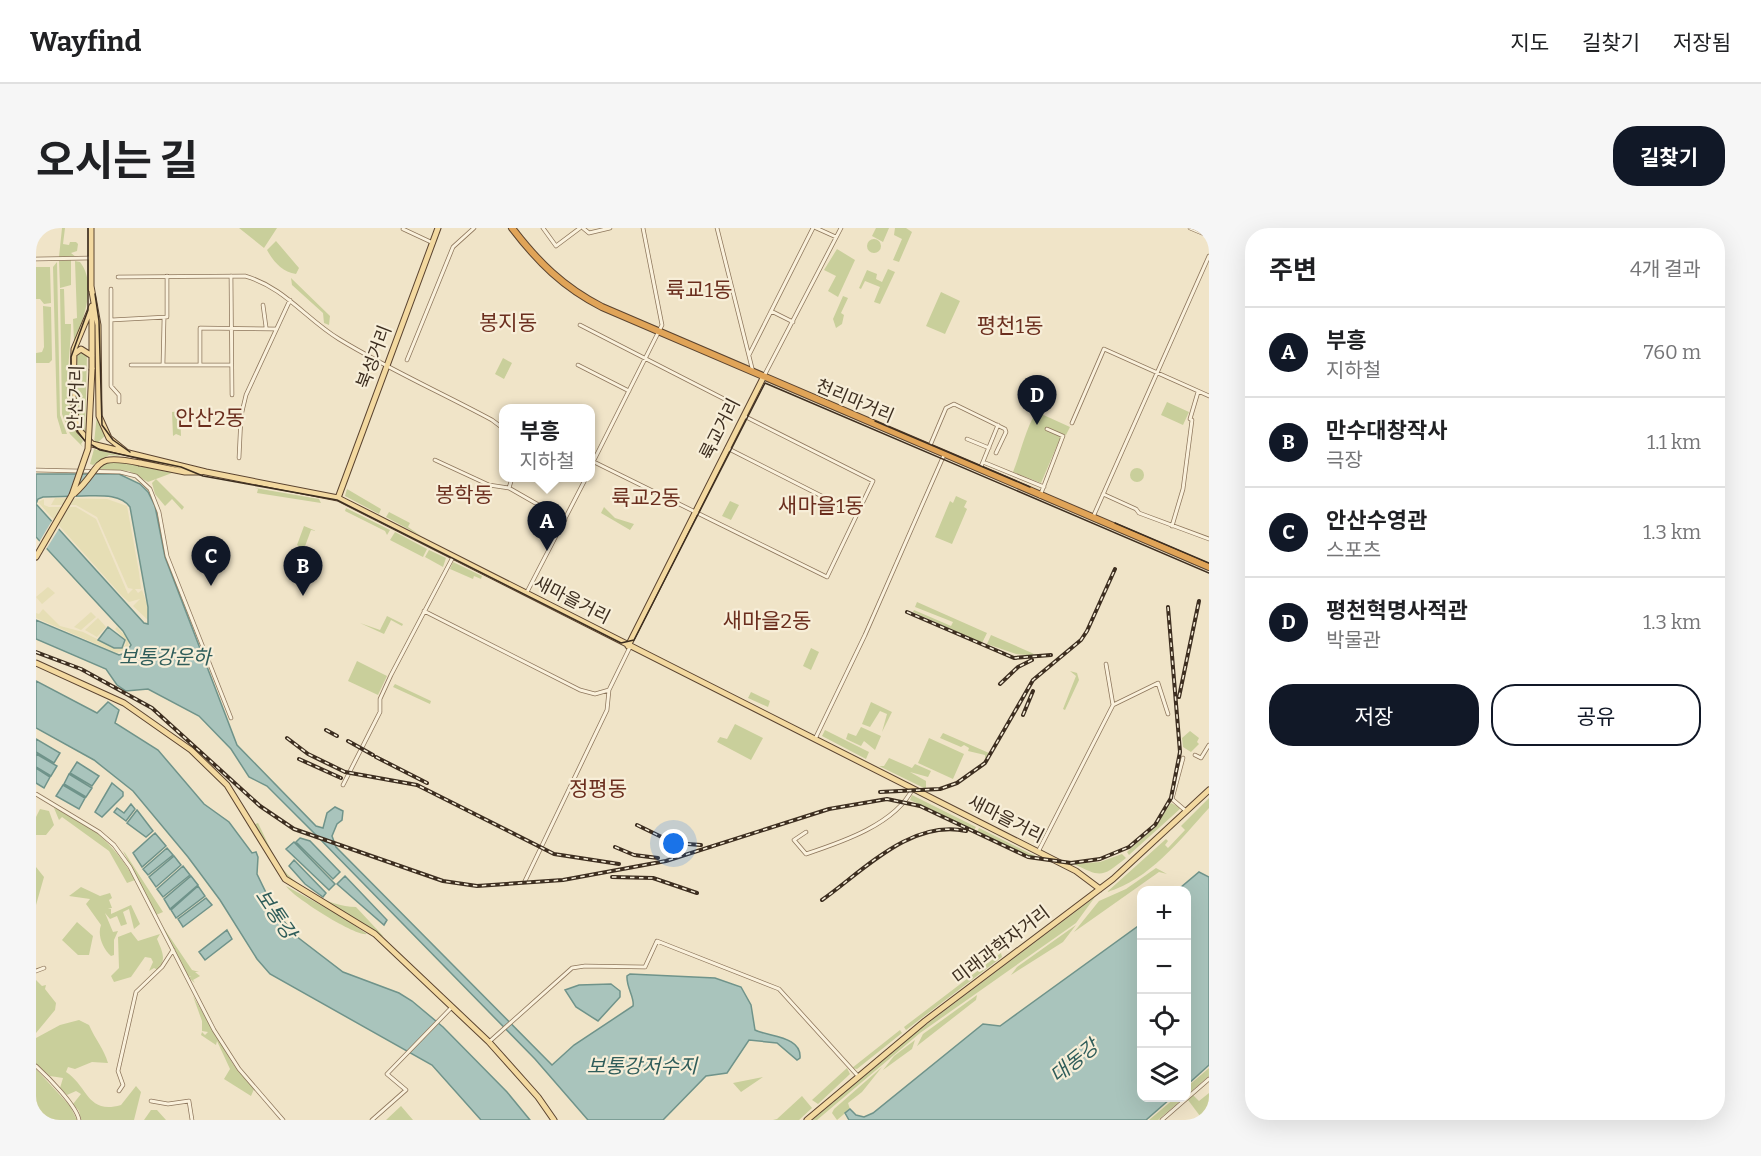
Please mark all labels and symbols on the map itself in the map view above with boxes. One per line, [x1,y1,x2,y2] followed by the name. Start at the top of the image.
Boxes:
[666,277,732,303] district label: 륙교1동
[479,310,537,336] district label: 봉지동
[977,313,1043,339] district label: 평천1동
[352,322,396,392] street label: 북성거리
[64,365,88,431] street label: 안산거리
[813,375,897,427] street label: 천리마거리
[1018,376,1056,425] pin: D
[695,394,745,464] street label: 륙교거리
[175,405,245,431] district label: 안산2동
[435,482,493,508] district label: 봉학동
[611,485,681,511] district label: 륙교2동
[778,493,864,519] district label: 새마을1동
[528,502,566,551] pin: A
[192,536,231,586] pin: C
[284,546,322,596] pin: B
[530,571,614,629] street label: 새마을거리
[723,608,811,634] district label: 새마을2동
[119,645,214,669] water label: 보통강운하
[569,776,627,802] district label: 정평동
[964,790,1048,848] street label: 새마을거리
[659,829,688,858] your location
[251,884,303,946] water label: 보통강
[948,901,1054,989] street label: 미래과학자거리
[1045,1033,1105,1088] water label: 대동강
[587,1054,699,1078] water label: 보통강저수지

